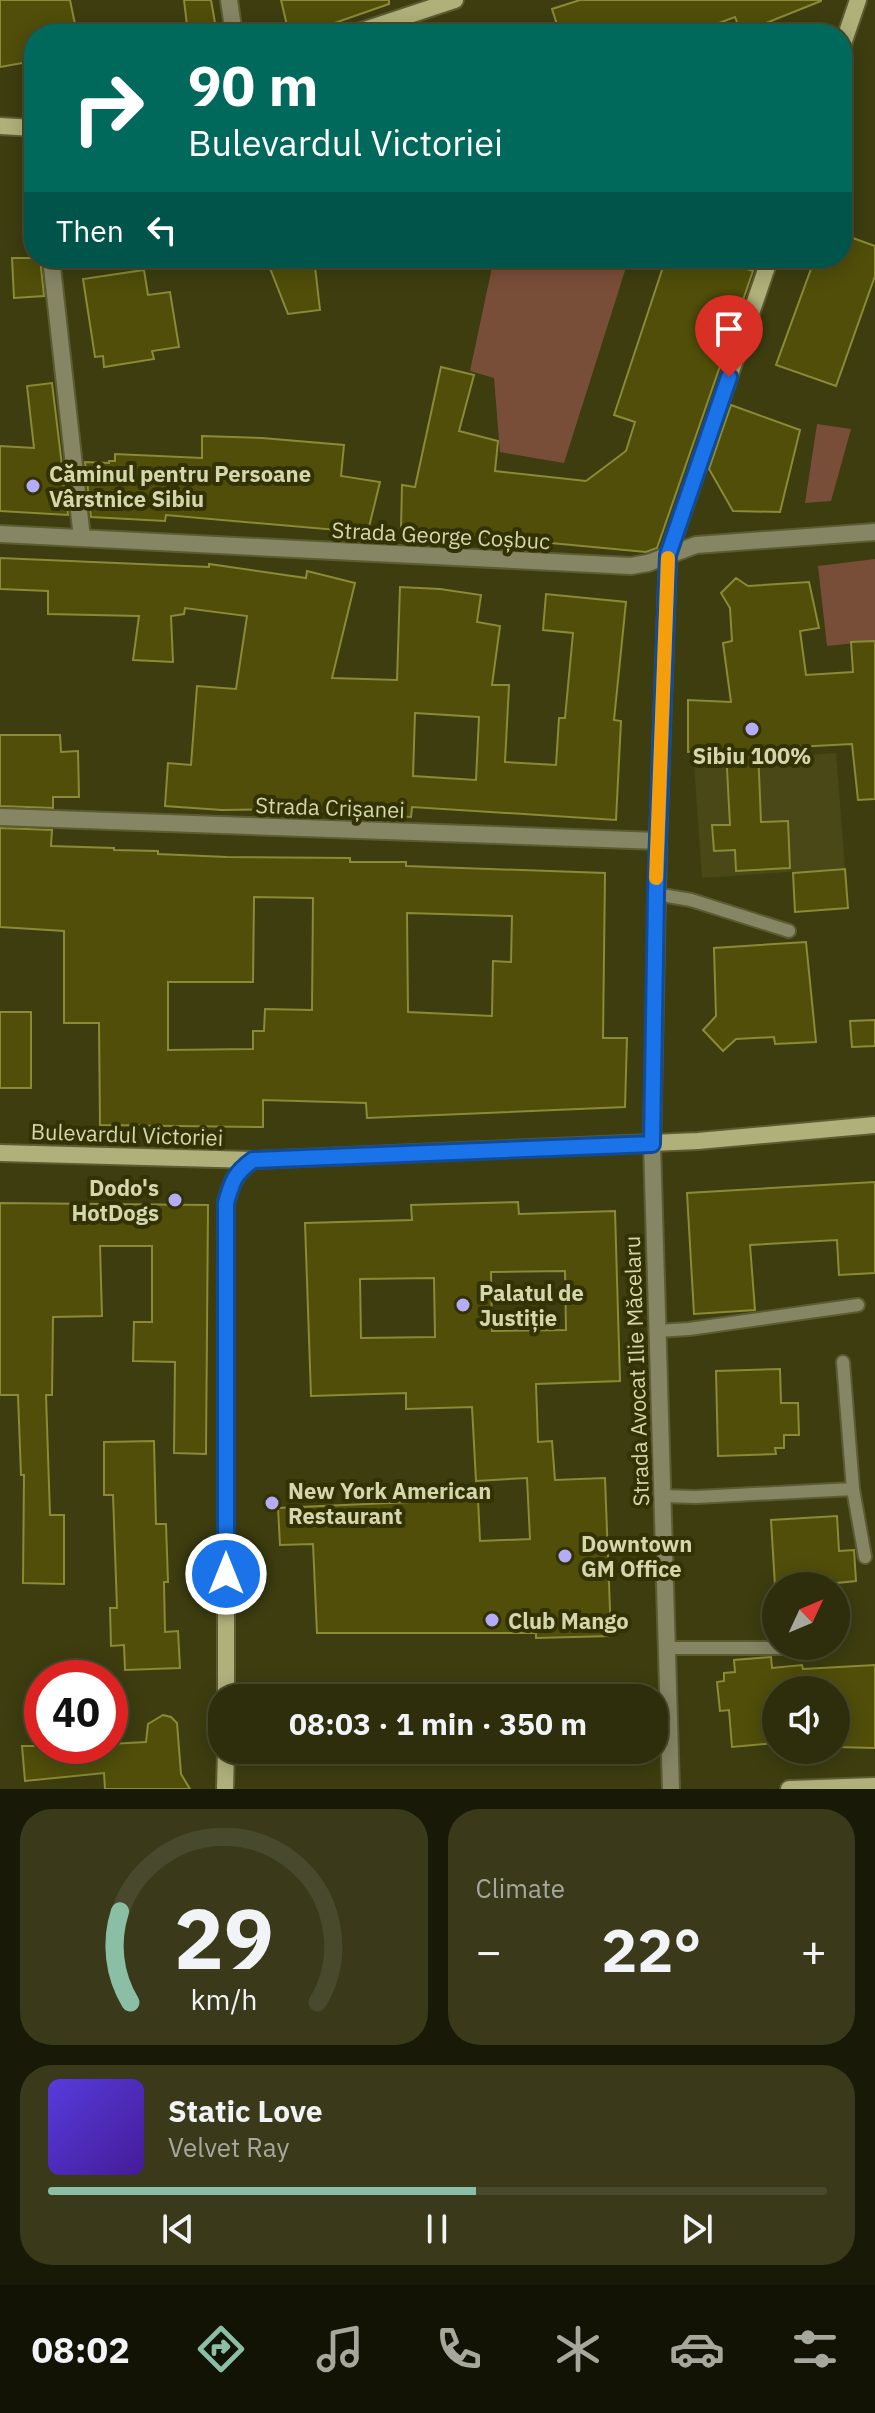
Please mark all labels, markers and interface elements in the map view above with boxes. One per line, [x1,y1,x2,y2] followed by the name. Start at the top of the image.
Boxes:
[188,49,318,121] text: 90 m
[56,56,160,160] icon: right
[188,119,503,166] text: Bulevardul Victoriei
[140,208,184,252] icon: left
[56,211,124,250] text: Then
[695,295,763,377] pin
[707,307,751,351] icon: arrive
[49,459,311,513] place label: Căminul pentru Persoane Vârstnice Sibiu
[24,477,42,495] marker: Căminul pentru Persoane Vârstnice Sibiu
[331,515,551,555] street label: Strada George Coșbuc
[743,720,761,738] marker: Sibiu 100%
[692,741,812,770] place label: Sibiu 100%
[255,790,405,824] street label: Strada Crișanei
[30,1116,224,1152] street label: Bulevardul Victoriei
[71,1173,159,1227] place label: Dodo's HotDogs
[166,1191,184,1209] marker: Dodo's HotDogs
[617,1235,655,1507] street label: Strada Avocat Ilie Măcelaru
[479,1278,584,1333] place label: Palatul de Justiție
[454,1296,472,1314] marker: Palatul de Justiție
[288,1476,491,1530] place label: New York American Restaurant
[263,1494,281,1512] marker: New York American Restaurant
[581,1529,692,1583] place label: Downtown GM Office
[184,1532,268,1616] position arrow
[556,1547,574,1565] marker: Downtown GM Office
[762,1572,850,1660] north arrow
[762,1572,850,1764] map controls
[508,1606,629,1635] place label: Club Mango
[483,1611,501,1629] marker: Club Mango
[24,1660,128,1764] speed limit sign: 40
[762,1676,850,1764] button: sound
[289,1704,587,1743] text: 08:03 · 1 min · 350 m
[476,1871,565,1905] text: Climate
[174,1884,274,1992] text: 29
[601,1910,701,1989] text: 22°
[476,1922,502,1979] text: −
[801,1922,827,1979] text: +
[190,1981,257,2018] text: km/h
[168,2091,323,2130] text: Static Love
[168,2130,289,2164] text: Velvet Ray
[156,2207,200,2251] icon: previous
[415,2207,459,2251] icon: pause
[675,2207,719,2251] icon: next
[193,2321,249,2377] icon: directions
[312,2321,368,2377] icon: music
[431,2321,487,2377] icon: phone
[550,2321,606,2377] icon: climate
[669,2321,725,2377] icon: car
[787,2321,843,2377] icon: filters
[31,2326,130,2373] text: 08:02

